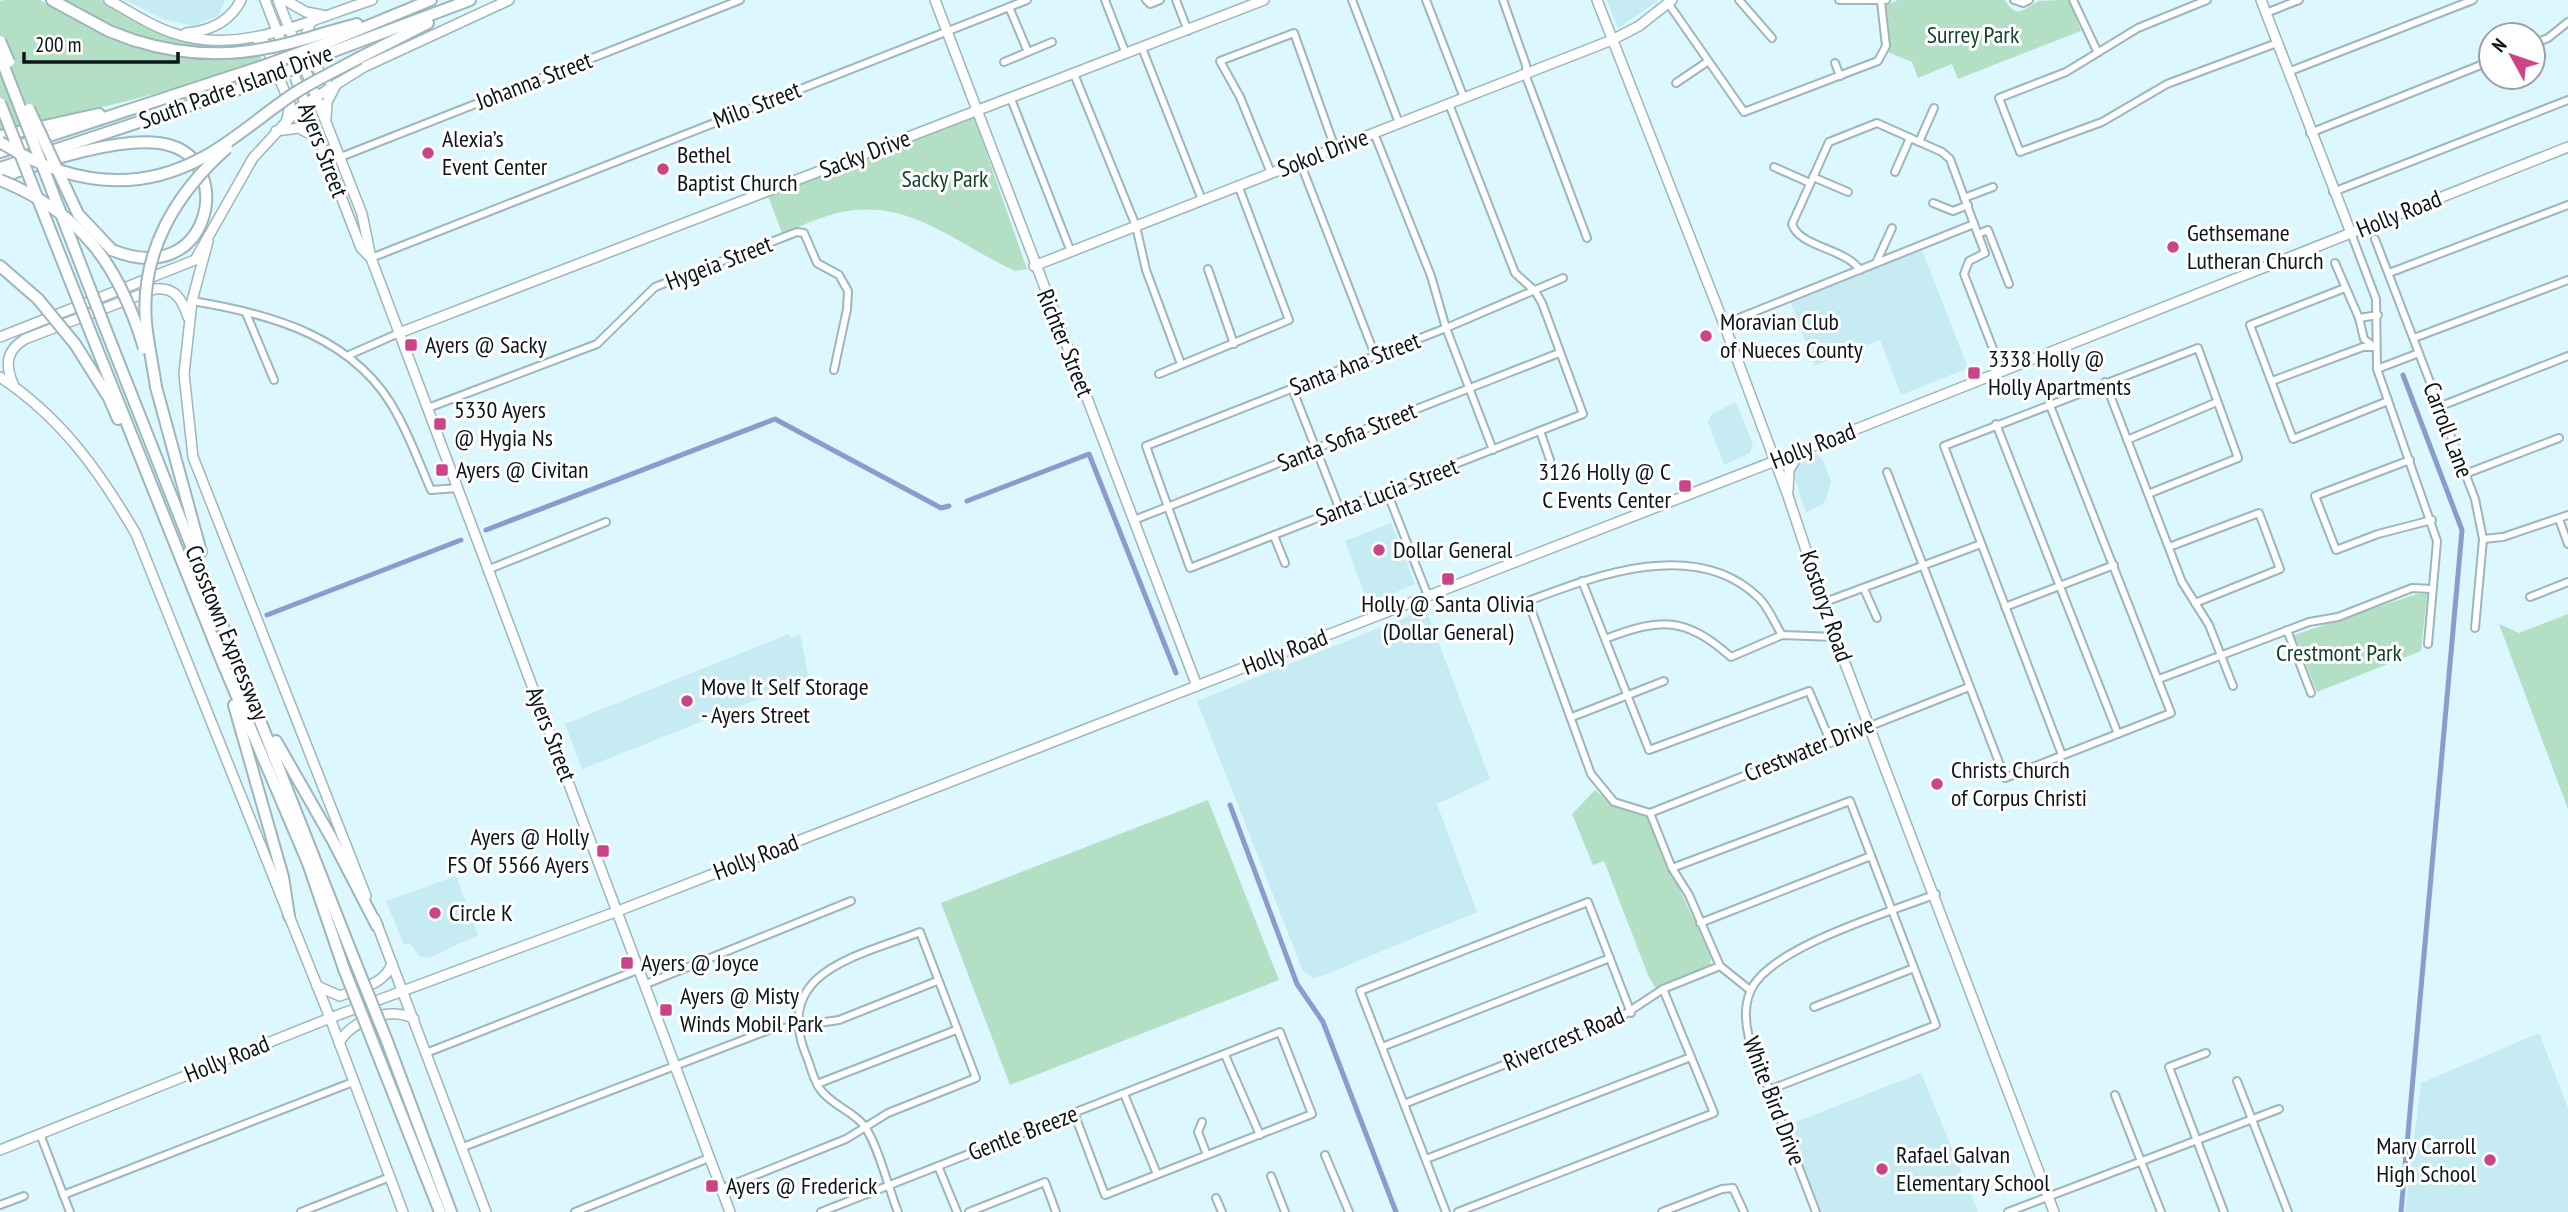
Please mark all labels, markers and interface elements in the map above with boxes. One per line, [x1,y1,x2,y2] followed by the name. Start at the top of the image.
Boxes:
[1927,19,2020,50] park label: Surrey Park
[24,21,178,65] scale bar
[2477,21,2547,91] north arrow
[35,31,81,58] text: 200 m
[2486,33,2511,57] text: N
[135,37,337,136] street label: South Padre Island Drive
[470,44,597,117] street label: Johanna Street
[709,74,805,135] street label: Milo Street
[291,98,356,202] street label: Ayers Street
[1273,121,1372,184] street label: Sokol Drive
[815,122,915,185] street label: Sacky Drive
[442,123,548,182] place label: Alexia’s Event Center
[677,139,798,198] place label: Bethel Baptist Church
[420,145,436,161] marker: Alexia’s Event Center
[655,161,671,177] marker: Bethel Baptist Church
[902,163,989,194] park label: Sacky Park
[2352,183,2446,245] street label: Holly Road
[2187,217,2324,276] place label: Gethsemane Lutheran Church
[661,228,777,297] street label: Hygeia Street
[2165,239,2181,255] marker: Gethsemane Lutheran Church
[1030,284,1101,402] street label: Richter Street
[1720,306,1863,365] place label: Moravian Club of Nueces County
[1285,324,1425,403] street label: Santa Ana Street
[1698,328,1714,344] marker: Moravian Club of Nueces County
[425,329,547,360] place label: Ayers @ Sacky
[403,337,419,353] marker: Ayers @ Sacky
[1988,343,2131,402] place label: 3338 Holly @ Holly Apartments
[1966,365,1982,381] marker: 3338 Holly @ Holly Apartments
[2416,378,2481,482] street label: Carroll Lane
[454,394,553,453] place label: 5330 Ayers @ Hygia Ns
[1273,394,1421,478] street label: Santa Sofia Street
[1766,415,1860,476] street label: Holly Road
[432,416,448,432] marker: 5330 Ayers @ Hygia Ns
[1311,450,1463,533] street label: Santa Lucia Street
[456,454,588,485] place label: Ayers @ Civitan
[1538,456,1671,515] place label: 3126 Holly @ C C Events Center
[434,462,450,478] marker: Ayers @ Civitan
[1677,478,1693,494] marker: 3126 Holly @ C C Events Center
[1393,534,1513,565] place label: Dollar General
[178,541,277,725] street label: Crosstown Expressway
[1371,542,1387,558] marker: Dollar General
[1793,546,1860,666] street label: Kostoryz Road
[1440,571,1456,587] marker: Holly @ Santa Olivia (Dollar General)
[1361,588,1535,647] place label: Holly @ Santa Olivia (Dollar General)
[1238,621,1332,682] street label: Holly Road
[2276,637,2403,668] park label: Crestmont Park
[701,671,869,730] place label: Move It Self Storage - Ayers Street
[519,682,584,786] street label: Ayers Street
[679,693,695,709] marker: Move It Self Storage - Ayers Street
[1739,708,1878,789] street label: Crestwater Drive
[1951,754,2087,813] place label: Christs Church of Corpus Christi
[1929,776,1945,792] marker: Christs Church of Corpus Christi
[447,821,589,880] place label: Ayers @ Holly FS Of 5566 Ayers
[709,826,803,887] street label: Holly Road
[595,843,611,859] marker: Ayers @ Holly FS Of 5566 Ayers
[449,897,513,928] place label: Circle K
[427,905,443,921] marker: Circle K
[641,947,759,978] place label: Ayers @ Joyce
[619,955,635,971] marker: Ayers @ Joyce
[680,980,824,1039] place label: Ayers @ Misty Winds Mobil Park
[1499,999,1629,1078] street label: Rivercrest Road
[658,1002,674,1018] marker: Ayers @ Misty Winds Mobil Park
[180,1028,274,1090] street label: Holly Road
[1736,1032,1813,1170] street label: White Bird Drive
[964,1097,1082,1168] street label: Gentle Breeze
[2376,1130,2476,1189] place label: Mary Carroll High School
[1896,1139,2050,1198] place label: Rafael Galvan Elementary School
[2482,1152,2498,1168] marker: Mary Carroll High School
[1874,1161,1890,1177] marker: Rafael Galvan Elementary School
[726,1170,878,1201] place label: Ayers @ Frederick
[704,1178,720,1194] marker: Ayers @ Frederick

